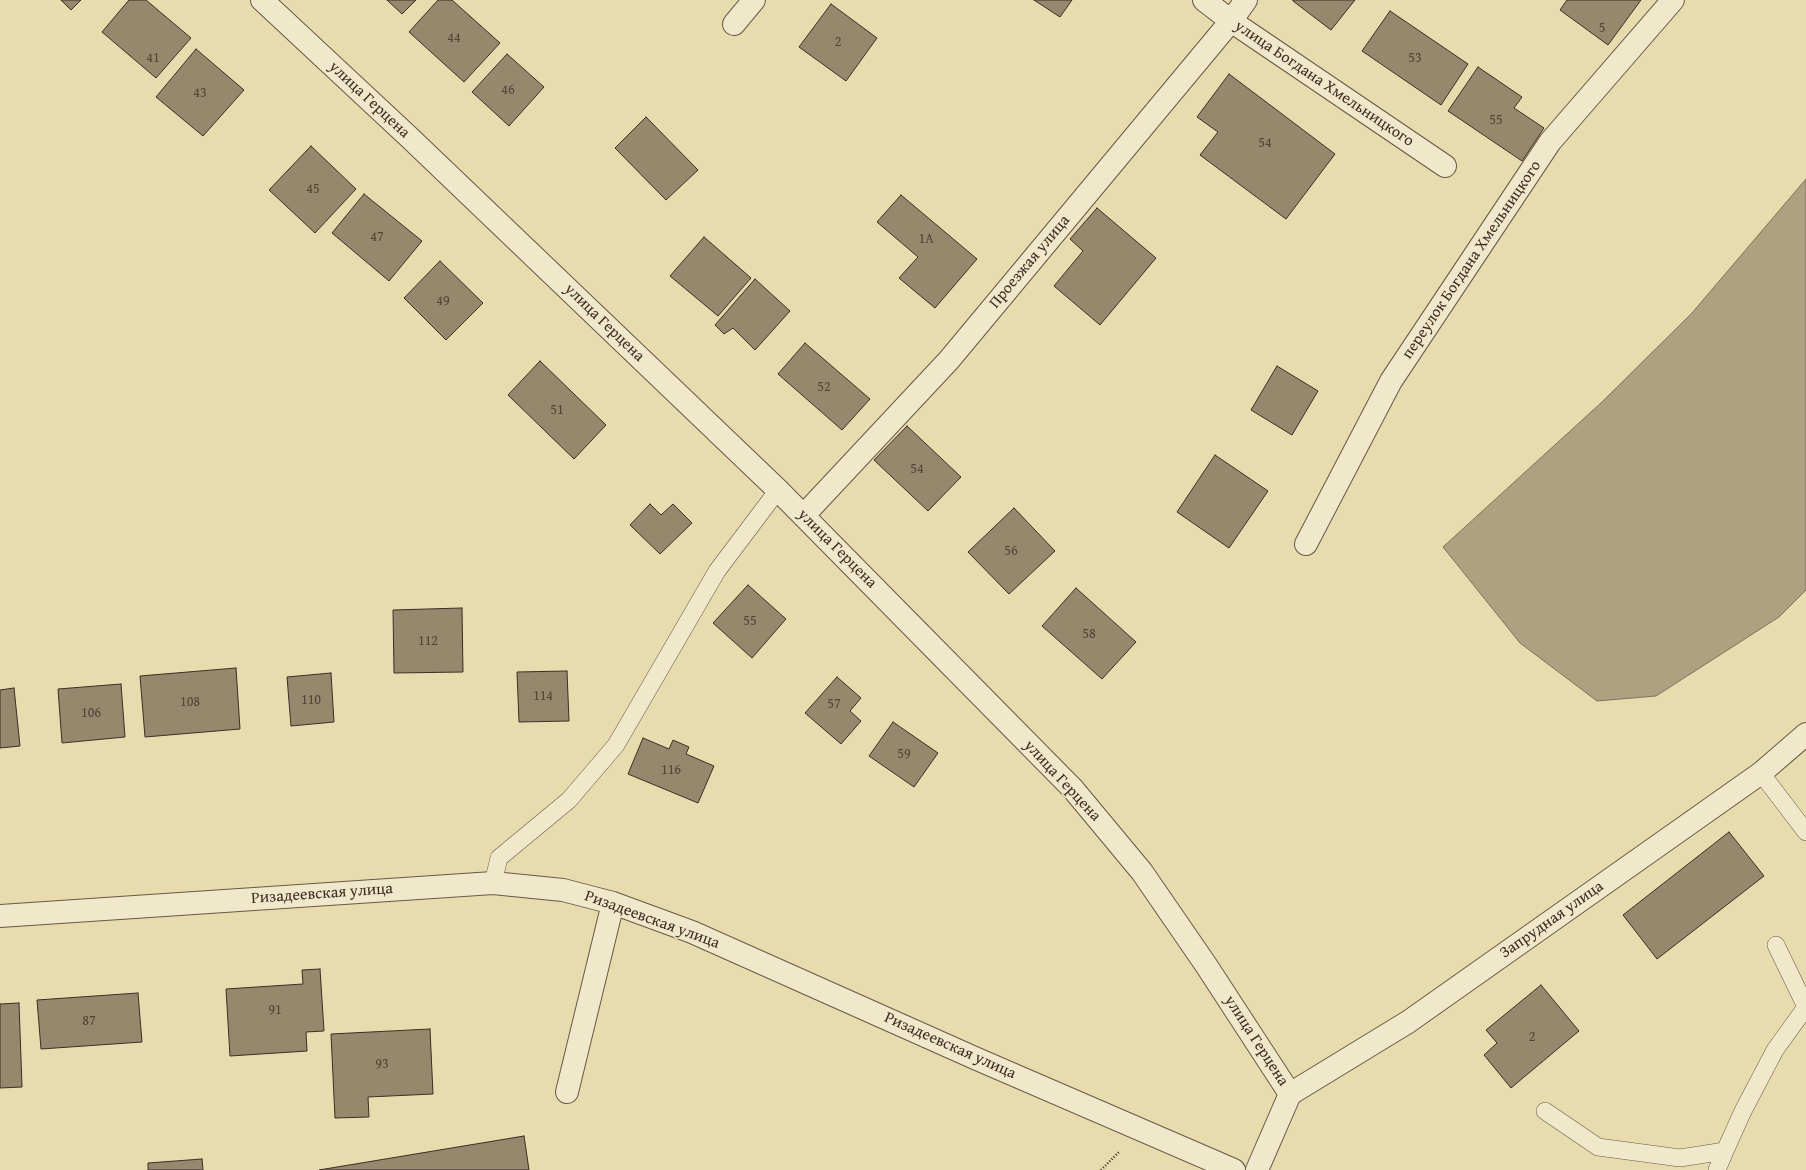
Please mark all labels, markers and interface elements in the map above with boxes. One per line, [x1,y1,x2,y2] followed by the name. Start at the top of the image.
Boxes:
[1231,17,1417,151] street label: улица Богдана Хмельницкого
[1599,20,1605,36] house number: 5
[447,30,461,46] house number: 44
[835,34,841,50] house number: 2
[146,50,160,66] house number: 41
[1408,50,1422,66] house number: 53
[324,57,414,143] street label: улица Герцена
[501,82,515,98] house number: 46
[193,85,207,101] house number: 43
[1489,112,1503,128] house number: 55
[1258,135,1272,151] house number: 54
[1398,157,1546,363] street label: переулок Богдана Хмельницкого
[306,181,320,197] house number: 45
[985,212,1075,312] street label: Проезжая улица
[370,229,384,245] house number: 47
[918,231,934,247] house number: 1А
[560,280,648,366] street label: улица Герцена
[436,293,450,309] house number: 49
[817,379,831,395] house number: 52
[550,402,564,418] house number: 51
[910,461,924,477] house number: 54
[793,505,881,593] street label: улица Герцена
[1004,543,1018,559] house number: 56
[743,613,757,629] house number: 55
[1082,626,1096,642] house number: 58
[418,633,438,649] house number: 112
[533,688,553,704] house number: 114
[301,692,321,708] house number: 110
[180,694,200,710] house number: 108
[827,696,841,712] house number: 57
[81,705,101,721] house number: 106
[1019,736,1105,826] street label: улица Герцена
[897,746,911,762] house number: 59
[661,762,681,778] house number: 116
[1496,877,1608,963] street label: Запрудная улица
[250,879,394,909] street label: Ризадеевская улица
[582,887,722,953] street label: Ризадеевская улица
[1220,992,1292,1090] street label: улица Герцена
[268,1002,282,1018] house number: 91
[881,1008,1019,1084] street label: Ризадеевская улица
[82,1013,96,1029] house number: 87
[1529,1029,1535,1045] house number: 2
[375,1056,389,1072] house number: 93

